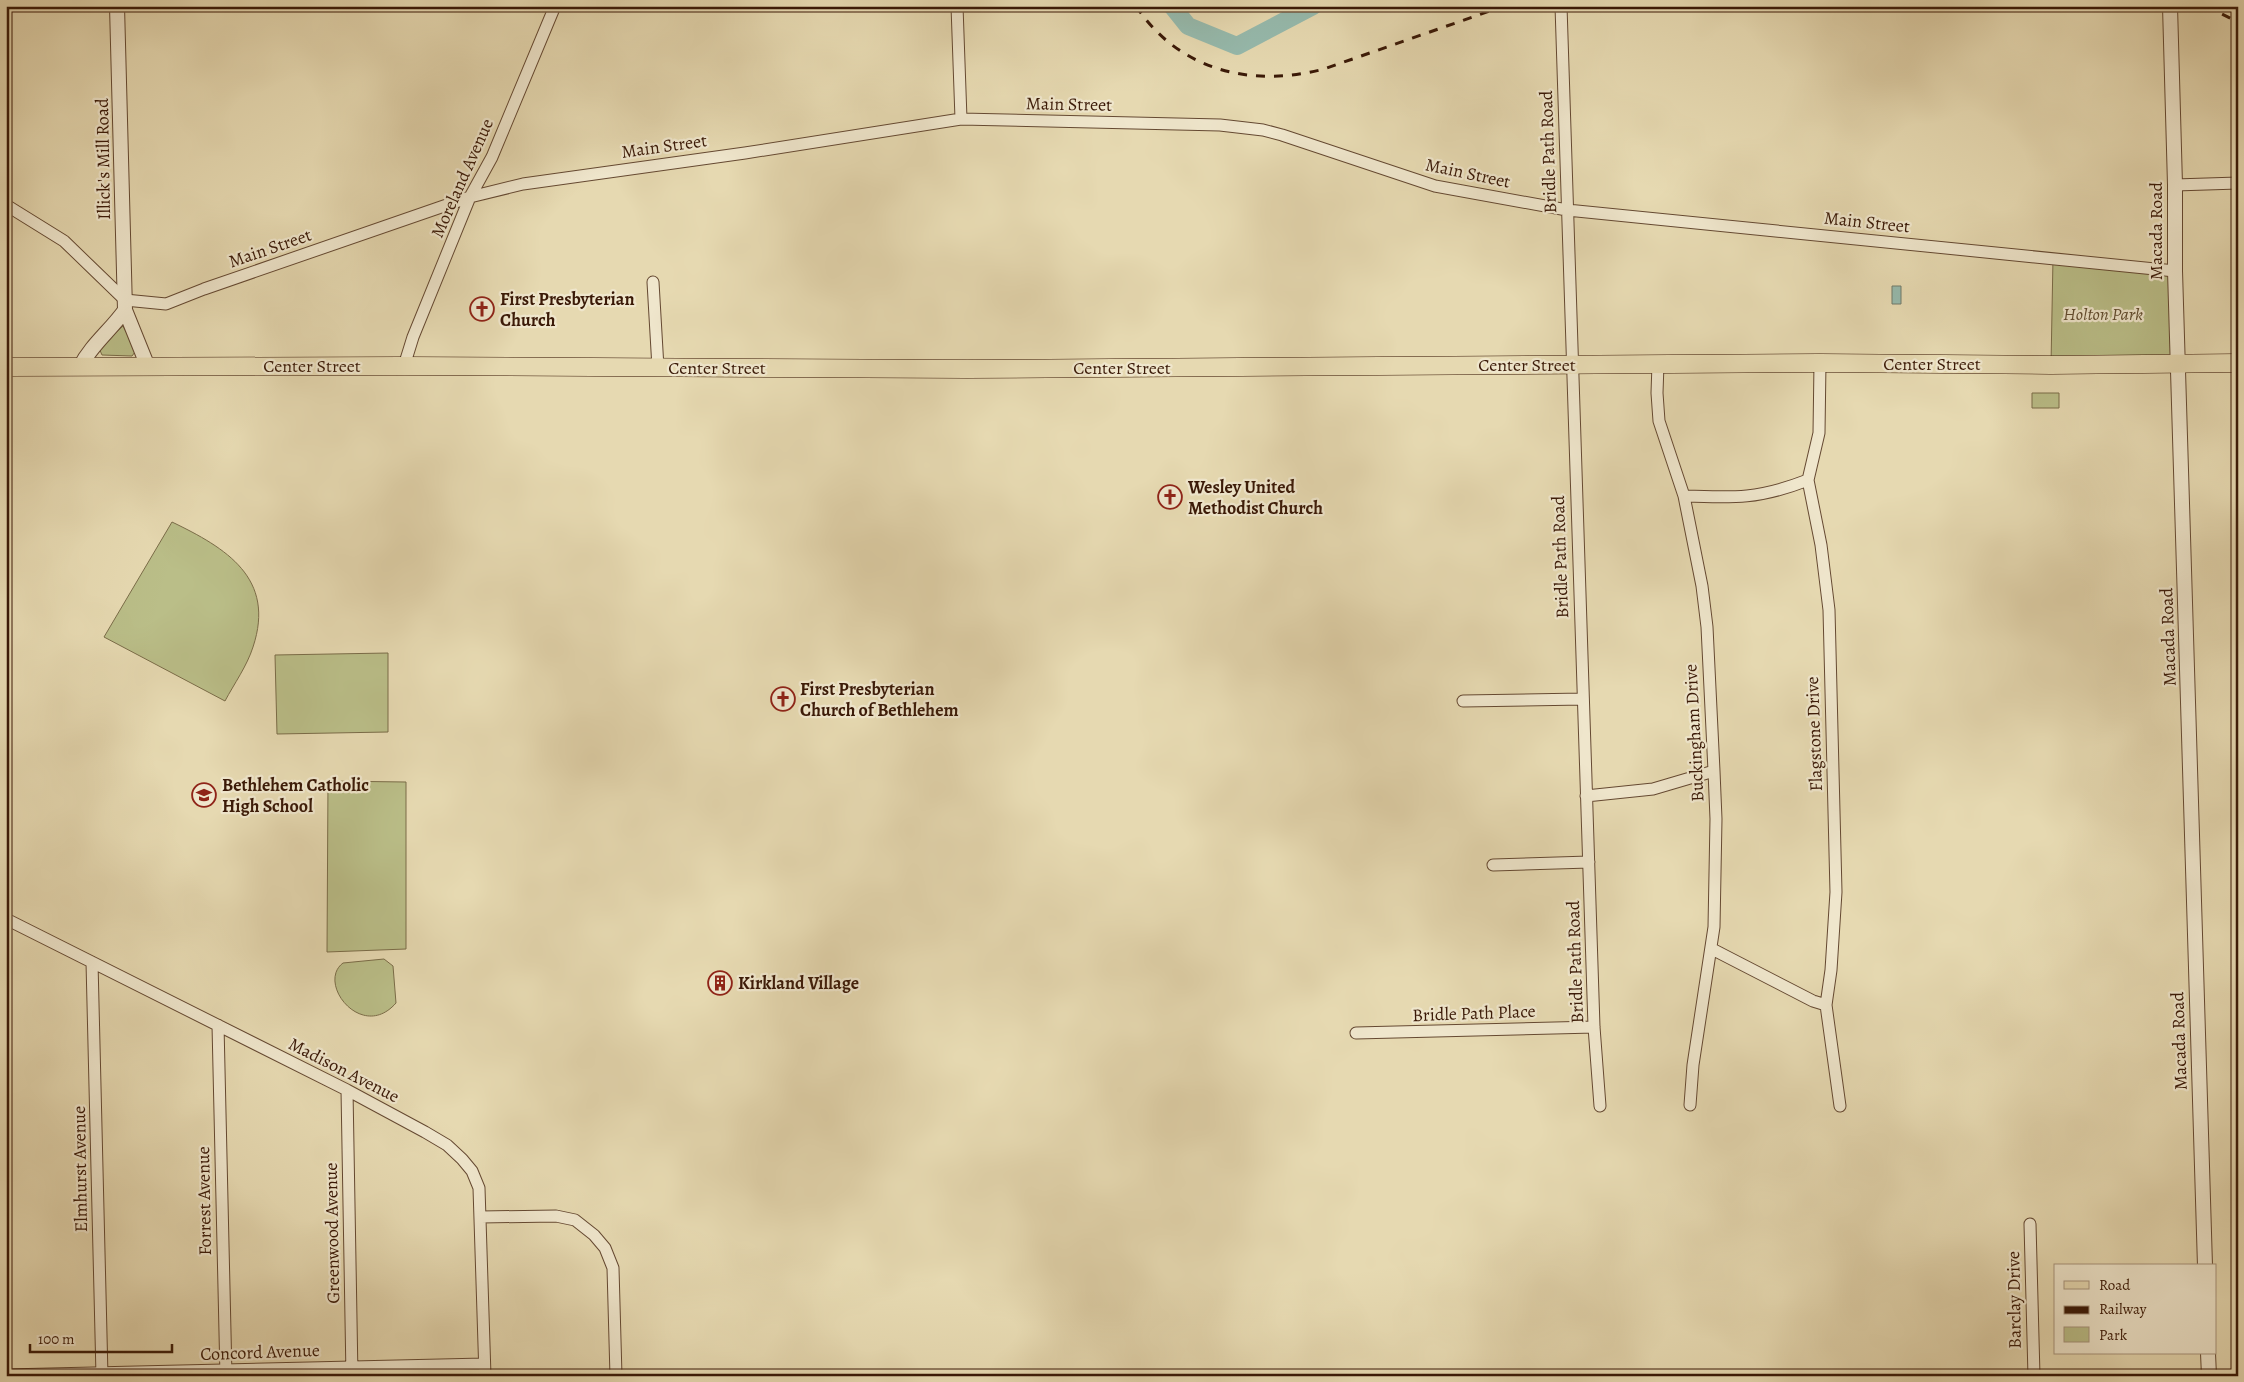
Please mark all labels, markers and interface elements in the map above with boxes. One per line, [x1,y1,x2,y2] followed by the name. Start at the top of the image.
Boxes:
[1534,90,1562,214] street label: Bridle Path Road
[1026,91,1112,117] street label: Main Street
[90,98,116,220] street label: Illick's Mill Road
[425,115,499,241] street label: Moreland Avenue
[620,128,708,164] street label: Main Street
[1423,152,1513,194] street label: Main Street
[2144,181,2168,280] street label: Macada Road
[1823,206,1911,238] street label: Main Street
[225,223,315,273] street label: Main Street
[500,287,635,332] place label: First Presbyterian Church
[469,296,495,322] church icon: First Presbyterian Church
[2063,302,2143,326] park label: Holton Park
[1883,352,1981,376] street label: Center Street
[1478,353,1576,377] street label: Center Street
[263,354,361,378] street label: Center Street
[668,356,766,380] street label: Center Street
[1073,356,1171,380] street label: Center Street
[1187,475,1323,520] place label: Wesley United Methodist Church
[1157,484,1183,510] church icon: Wesley United Methodist Church
[1546,495,1574,619] street label: Bridle Path Road
[2154,587,2182,687] street label: Macada Road
[1678,663,1710,803] street label: Buckingham Drive
[1800,676,1828,792] street label: Flagstone Drive
[800,677,959,722] place label: First Presbyterian Church of Bethlehem
[770,686,796,712] church icon: First Presbyterian Church of Bethlehem
[222,773,369,818] place label: Bethlehem Catholic High School
[191,782,217,808] school or university icon: Bethlehem Catholic High School
[1561,900,1589,1024] street label: Bridle Path Road
[707,970,733,996] building icon: Kirkland Village
[738,971,859,995] place label: Kirkland Village
[2165,991,2193,1091] street label: Macada Road
[1412,999,1536,1027] street label: Bridle Path Place
[284,1032,404,1108] street label: Madison Avenue
[67,1106,93,1232] street label: Elmhurst Avenue
[191,1146,217,1256] street label: Forrest Avenue
[319,1162,345,1304] street label: Greenwood Avenue
[2001,1251,2027,1349] street label: Barclay Drive
[2054,1264,2216,1354] legend
[2099,1275,2131,1295] text: Road
[2099,1299,2147,1319] text: Railway
[30,1322,172,1354] scale bar
[2099,1325,2128,1345] text: Park
[38,1329,75,1349] text: 100 m
[200,1338,320,1366] street label: Concord Avenue

